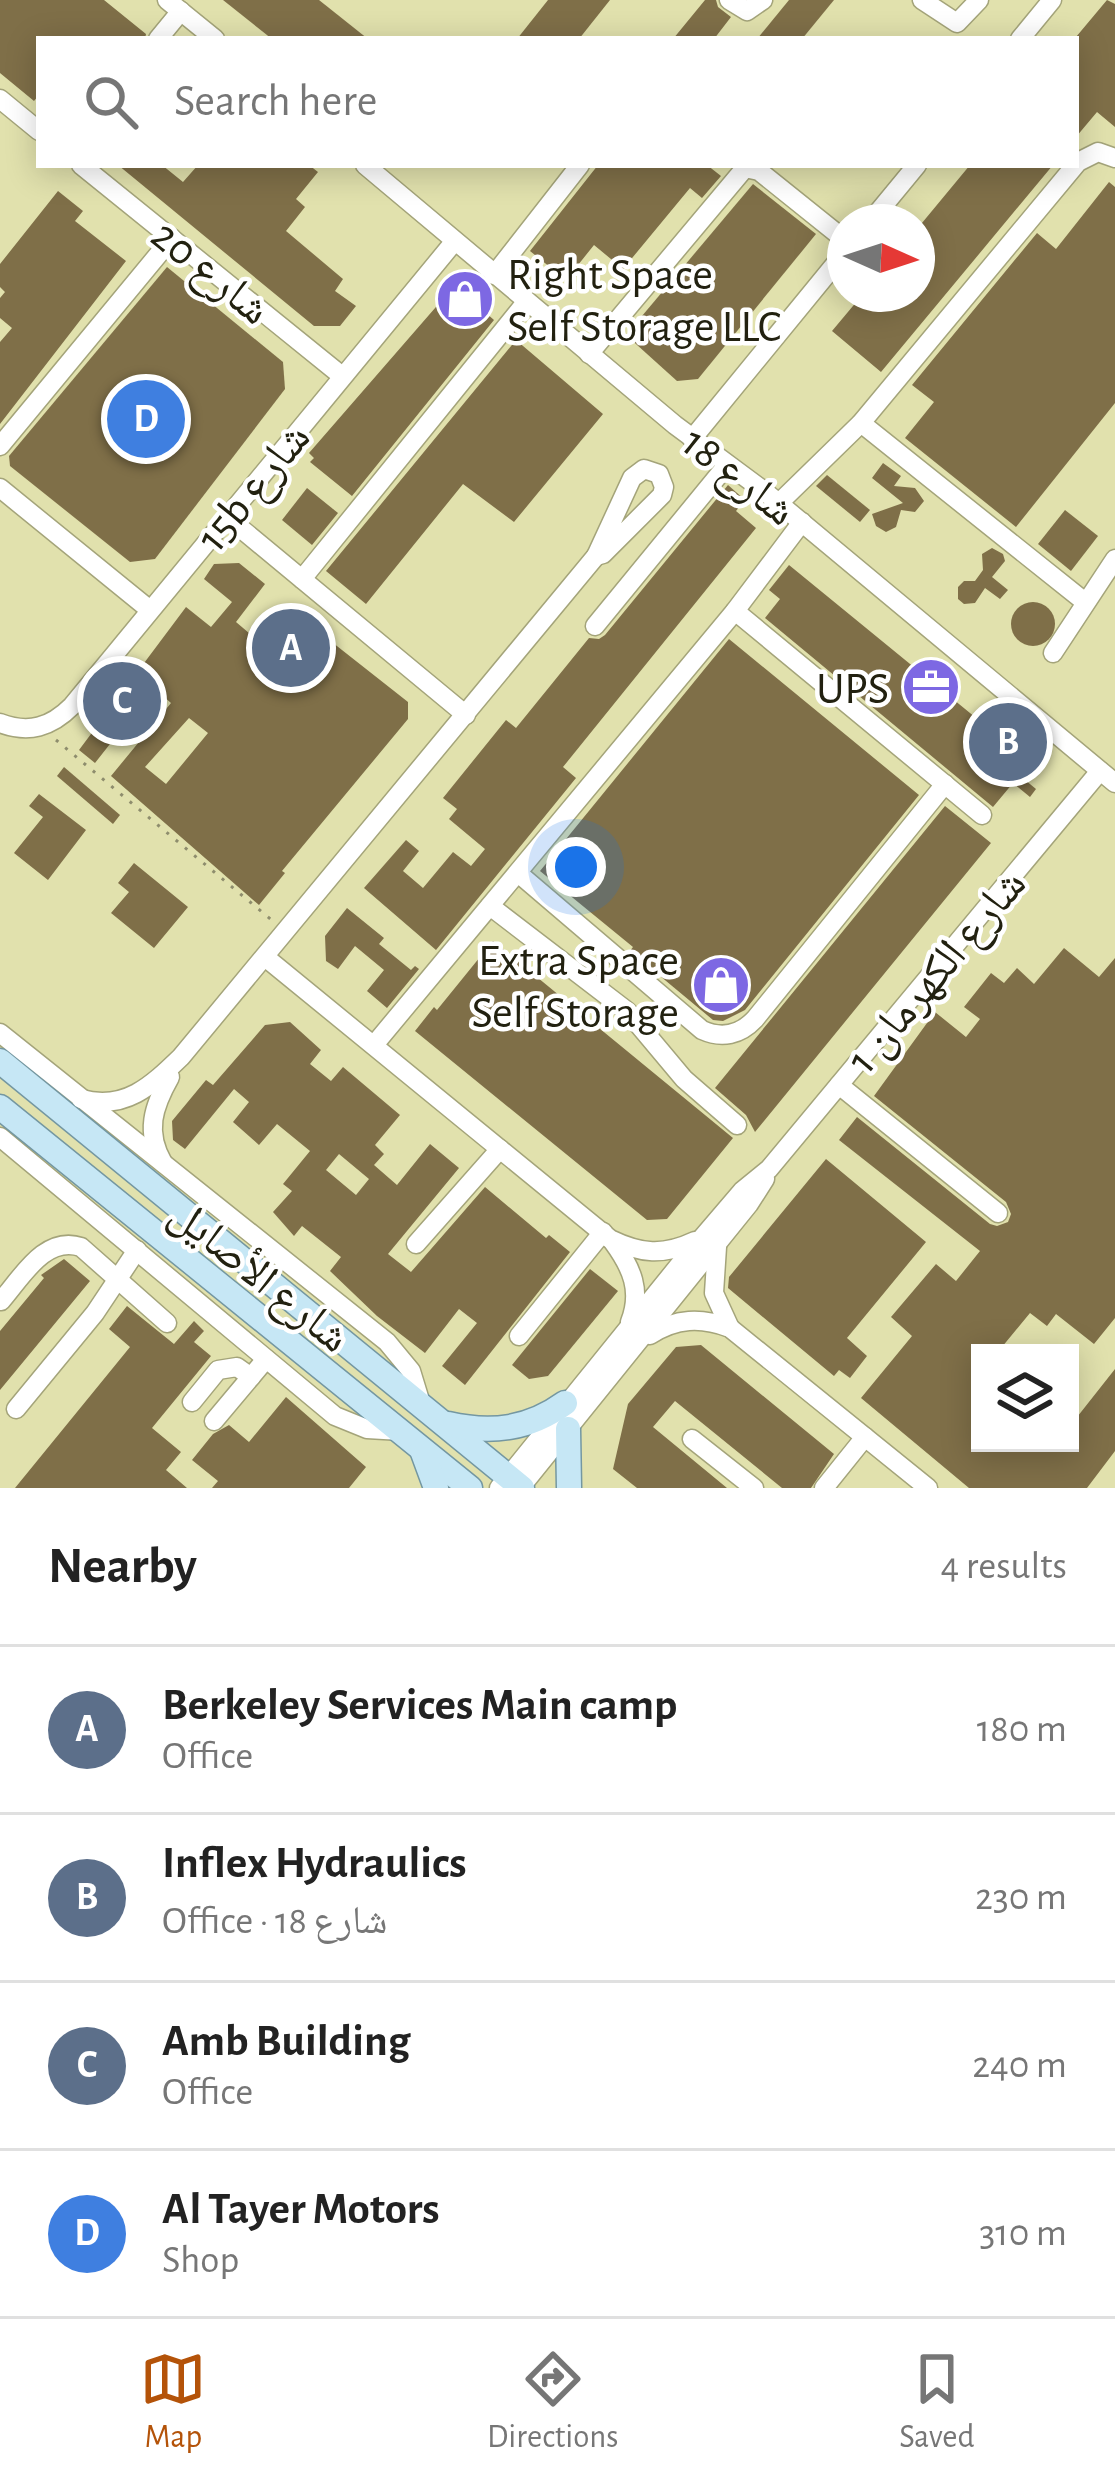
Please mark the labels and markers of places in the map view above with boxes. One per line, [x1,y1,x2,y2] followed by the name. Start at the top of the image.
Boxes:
[507,253,781,350] place label: Right Space Self Storage LLC
[434,268,496,330] shop icon: Right Space Self Storage LLC
[107,374,185,464] pin: D
[252,603,330,693] pin: A
[83,656,161,746] pin: C
[900,656,962,718] office icon: UPS
[816,667,889,712] place label: UPS
[969,697,1047,787] pin: B
[472,939,679,1036] place label: Extra Space Self Storage
[690,954,752,1016] shop icon: Extra Space Self Storage

